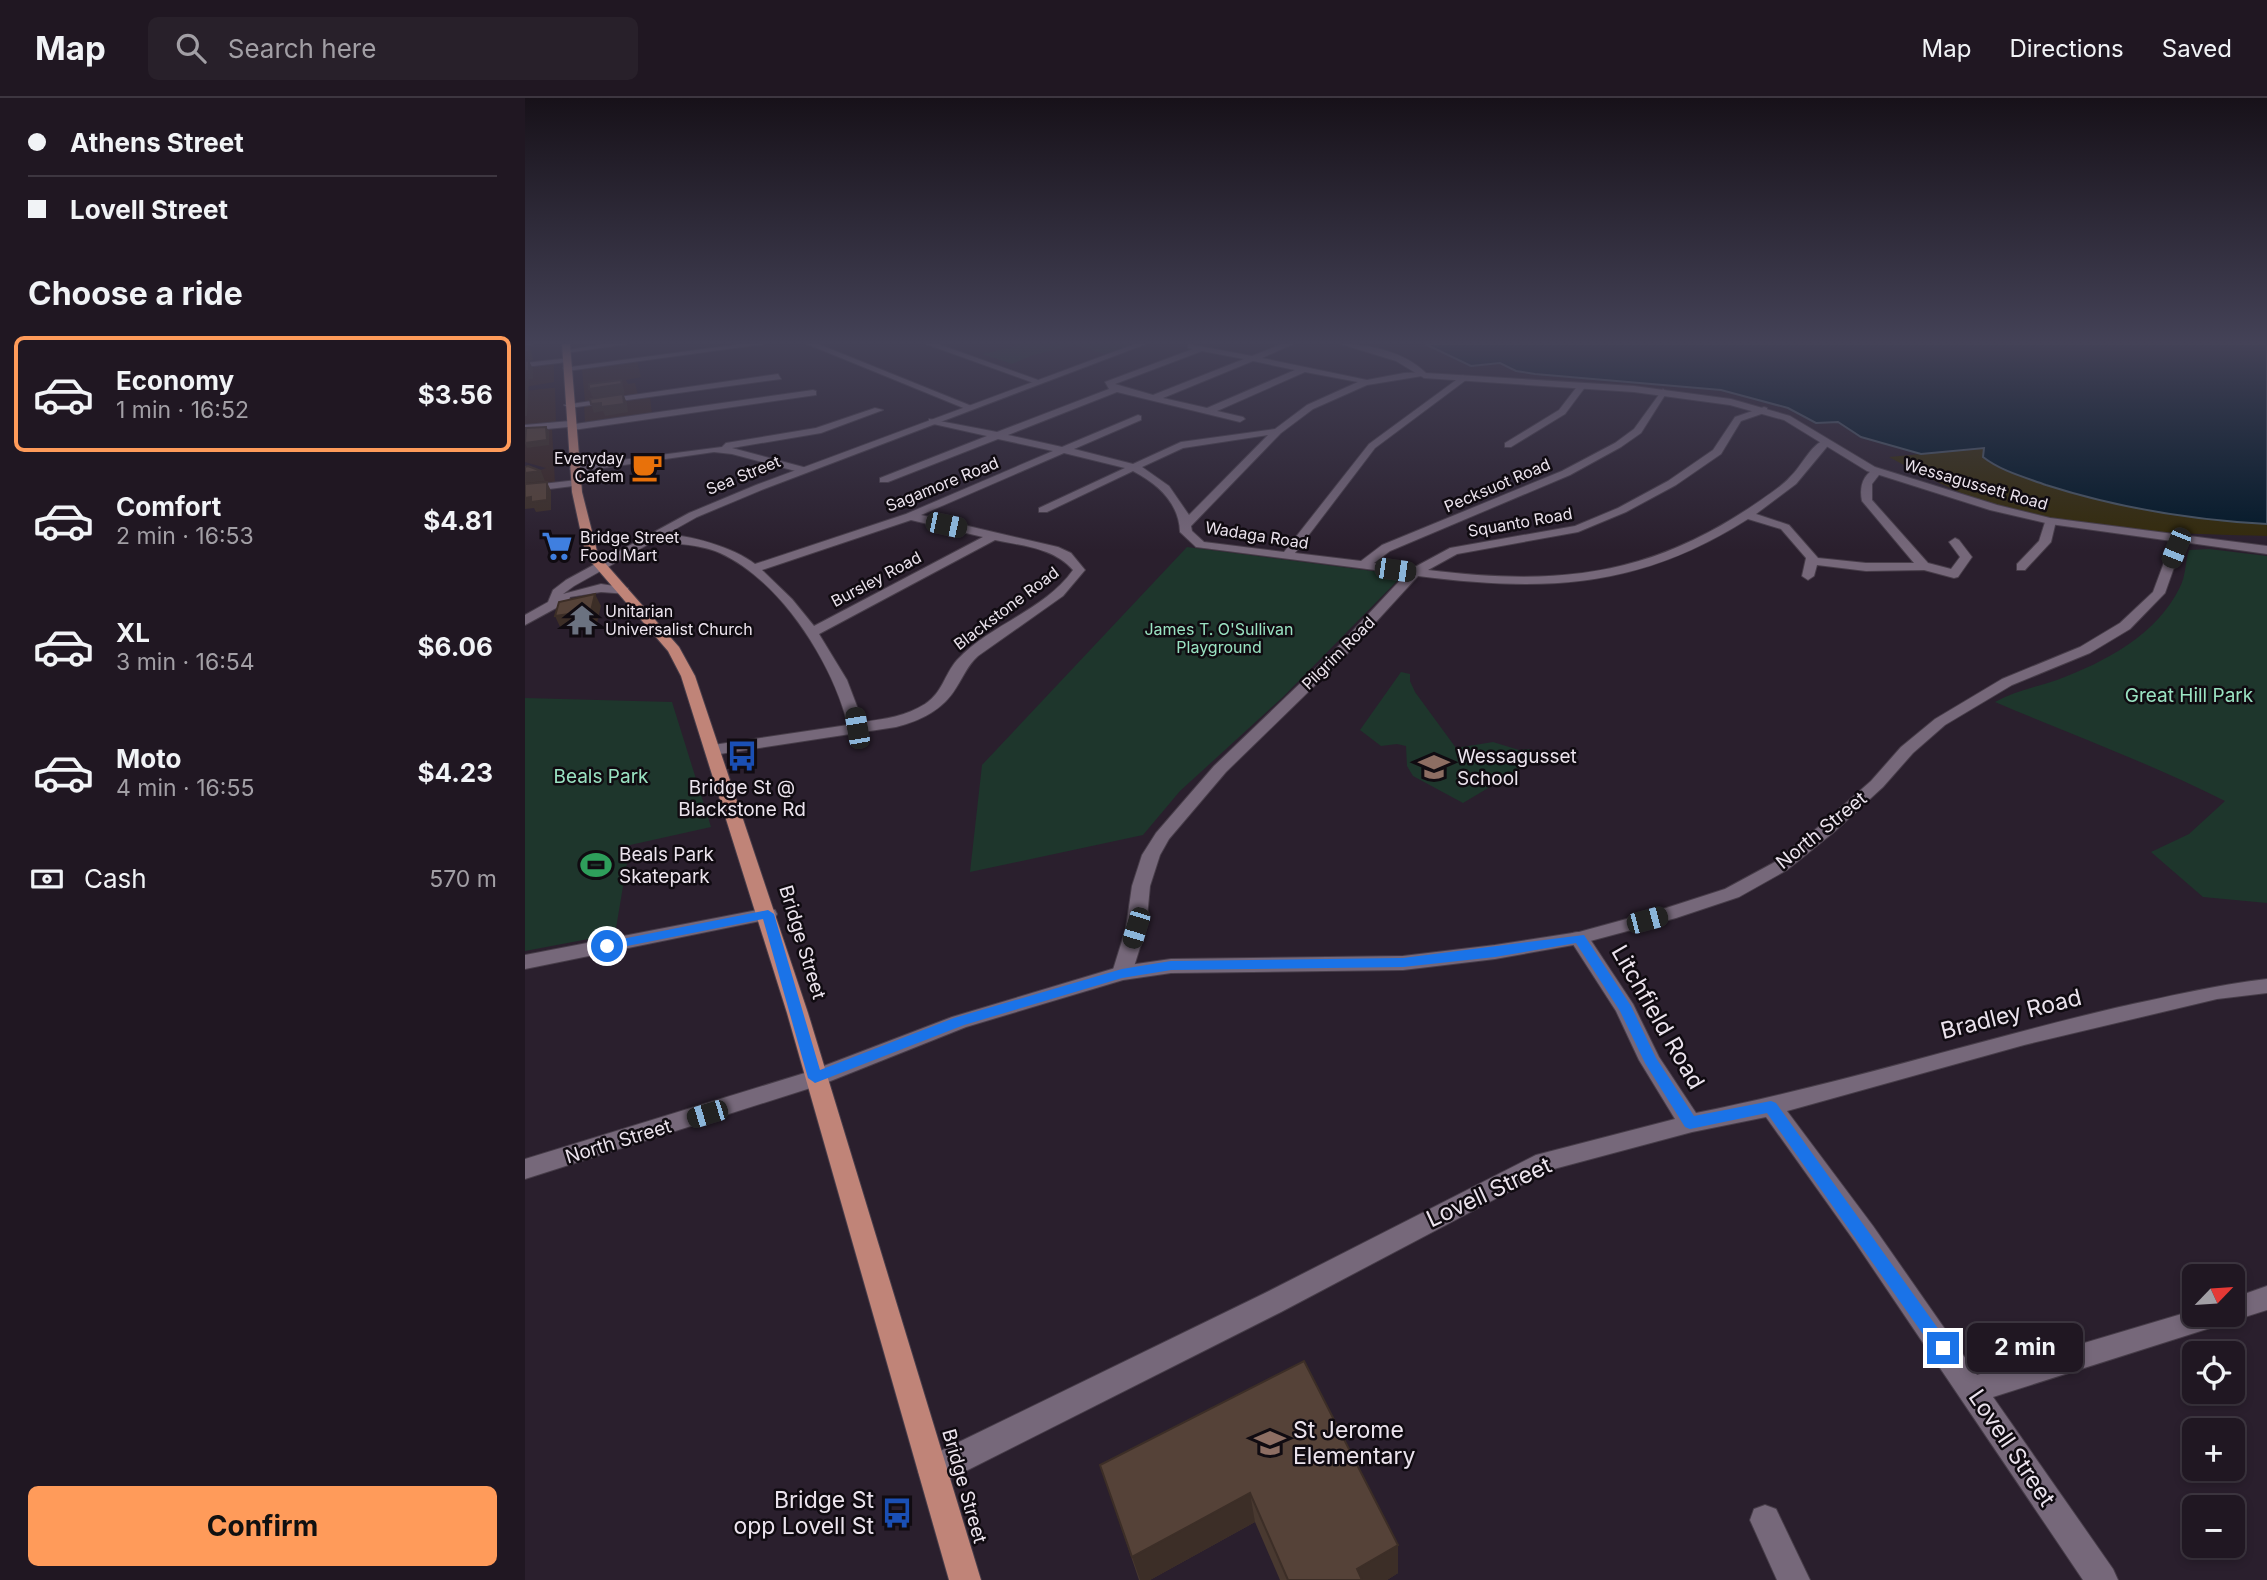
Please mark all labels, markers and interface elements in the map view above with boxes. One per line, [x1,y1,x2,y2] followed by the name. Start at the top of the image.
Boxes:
[148,17,638,80] search box
[35,28,106,68] text: Map
[172,29,210,67] icon: search
[228,33,376,64] text: Search here
[1922,34,1971,63] text: Map
[2009,34,2124,63] text: Directions
[2162,34,2232,63] text: Saved
[70,127,244,158] text: Athens Street
[70,194,228,225] text: Lovell Street
[28,274,243,313] text: Choose a ride
[32,363,95,426] icon: car
[116,365,234,396] text: Economy
[418,379,493,410] text: $3.56
[116,396,249,424] text: 1 min · 16:52
[554,448,624,486] place label: Everyday Cafem
[630,450,664,484] cafe icon: Everyday Cafem
[703,451,783,499] street label: Sea Street
[883,452,1001,516] street label: Sagamore Road
[1441,454,1553,516] street label: Pecksuot Road
[1902,454,2050,514] street label: Wessagussett Road
[32,489,95,552] icon: car
[116,491,221,522] text: Comfort
[1466,503,1574,541] street label: Squanto Road
[423,505,493,536] text: $4.81
[924,510,969,540] car
[1204,517,1310,553] street label: Wadaga Road
[116,522,254,550] text: 2 min · 16:53
[2159,525,2194,571] car
[580,527,679,565] place label: Bridge Street Food Mart
[540,529,574,563] supermarket icon: Bridge Street Food Mart
[827,547,925,611] street label: Bursley Road
[1373,557,1418,583] car
[950,562,1062,654] street label: Blackstone Road
[605,601,753,639] place label: Unitarian Universalist Church
[565,603,599,637] temple icon: Unitarian Universalist Church
[1297,612,1379,694] street label: Pilgrim Road
[32,615,95,678] icon: car
[116,617,150,648] text: XL
[1144,619,1294,657] park label: James T. O'Sullivan Playground
[418,631,493,662] text: $6.06
[116,648,255,676] text: 3 min · 16:54
[2125,684,2254,707] park label: Great Hill Park
[844,705,871,751] car
[725,739,759,773] bus stop icon: Bridge St @ Blackstone Rd
[32,741,95,804] icon: car
[116,743,181,774] text: Moto
[1457,745,1577,790] place label: Wessagusset School
[1417,750,1451,784] school or university icon: Wessagusset School
[417,757,493,788] text: $4.23
[553,765,649,788] park label: Beals Park
[116,774,254,802] text: 4 min · 16:55
[678,776,806,821] place label: Bridge St @ Blackstone Rd
[1771,787,1871,874] street label: North Street
[619,843,715,888] place label: Beals Park Skatepark
[579,848,613,882] sports icon: Beals Park Skatepark
[28,860,66,898] icon: cash
[84,863,147,894] text: Cash
[429,865,497,893] text: 570 m
[774,882,831,1002] street label: Bridge Street
[1624,904,1671,936] car
[1120,905,1153,951] car
[591,930,623,962] route start
[1605,940,1711,1094] street label: Litchfield Road
[1938,983,2084,1045] street label: Bradley Road
[684,1098,731,1130] car
[562,1114,674,1168] street label: North Street
[1422,1151,1556,1233] street label: Lovell Street
[2182,1264,2245,1326] north arrow
[2182,1264,2245,1558] map controls
[1967,1324,2083,1372] callout: 2 min
[1927,1332,1959,1364] route end
[1994,1333,2056,1361] text: 2 min
[2182,1341,2245,1404] button: locate
[1963,1384,2062,1512] street label: Lovell Street
[1293,1416,1416,1470] place label: St Jerome Elementary
[2182,1418,2245,1481] button: +
[937,1426,992,1546] street label: Bridge Street
[1253,1426,1287,1460] school or university icon: St Jerome Elementary
[28,1486,497,1566] button: Confirm
[733,1486,874,1540] place label: Bridge St opp Lovell St
[2182,1495,2245,1558] button: −
[880,1496,914,1530] bus stop icon: Bridge St opp Lovell St

